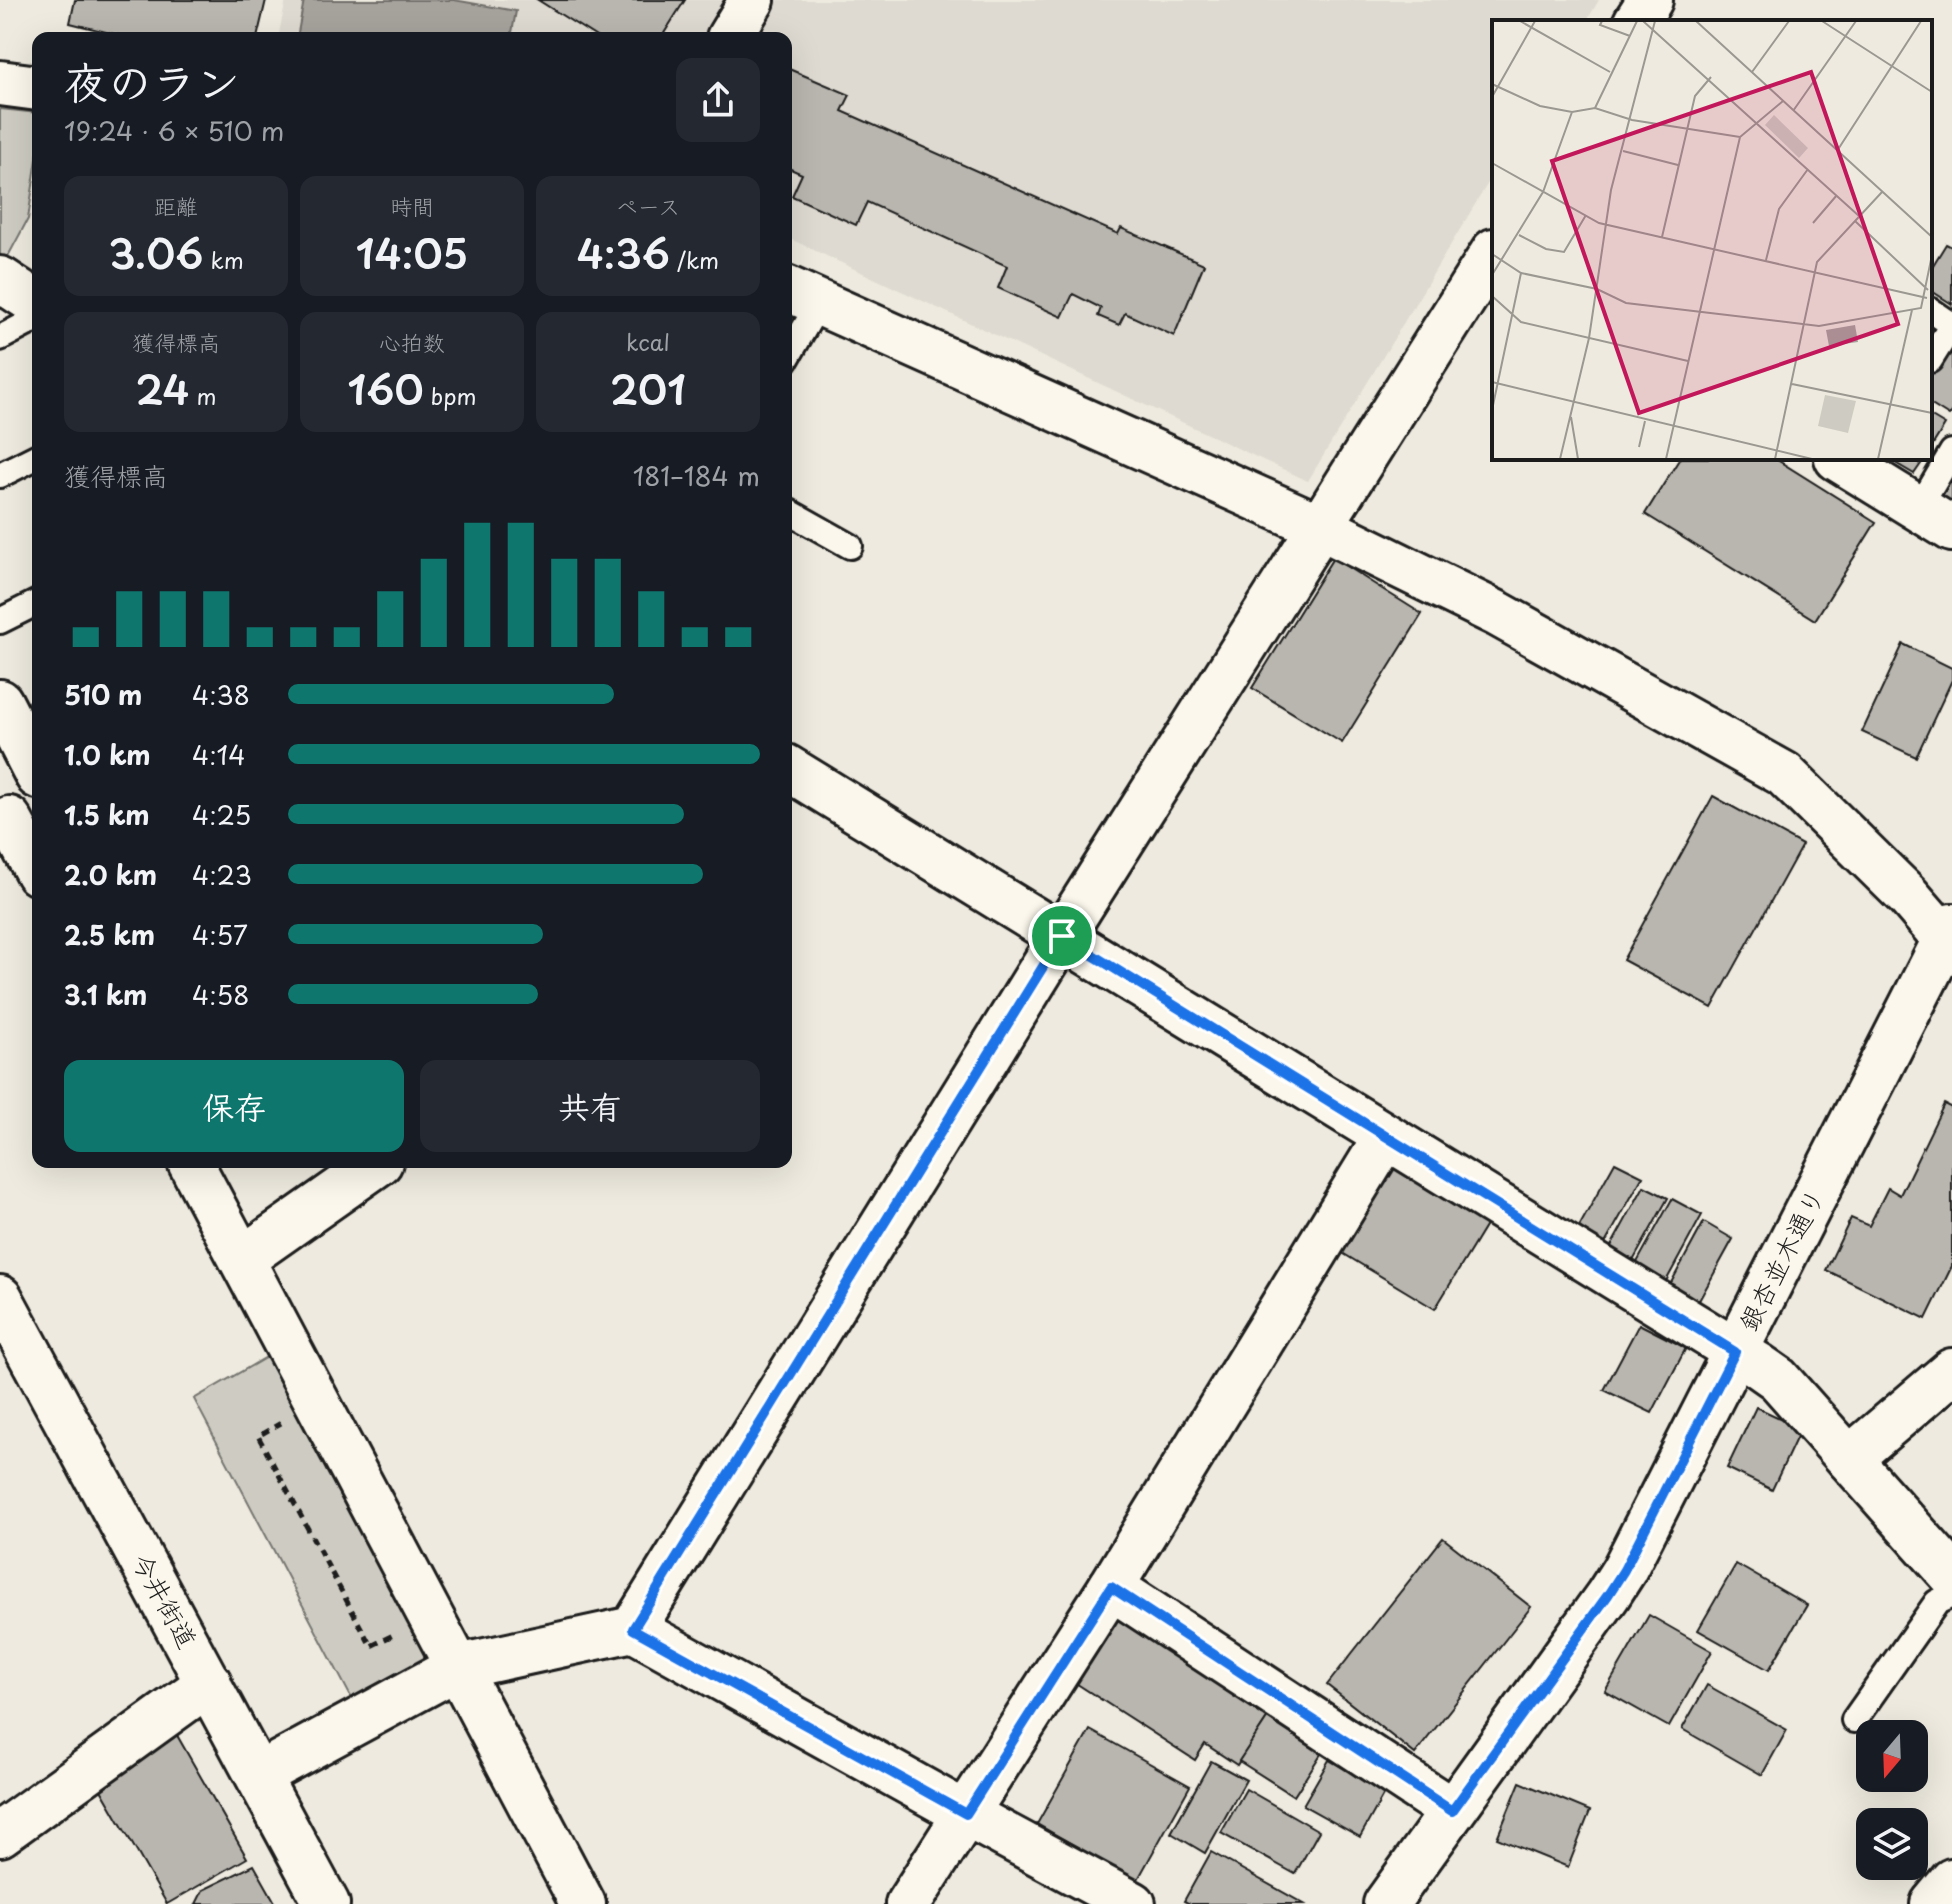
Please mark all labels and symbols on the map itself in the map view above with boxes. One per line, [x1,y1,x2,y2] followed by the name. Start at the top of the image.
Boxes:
[1492,20,1932,460] inset map
[1028,902,1096,970] pin
[1728,1181,1833,1338] street label: 銀杏並木通り
[123,1545,208,1655] street label: 今井街道
[1856,1720,1928,1792] north arrow

